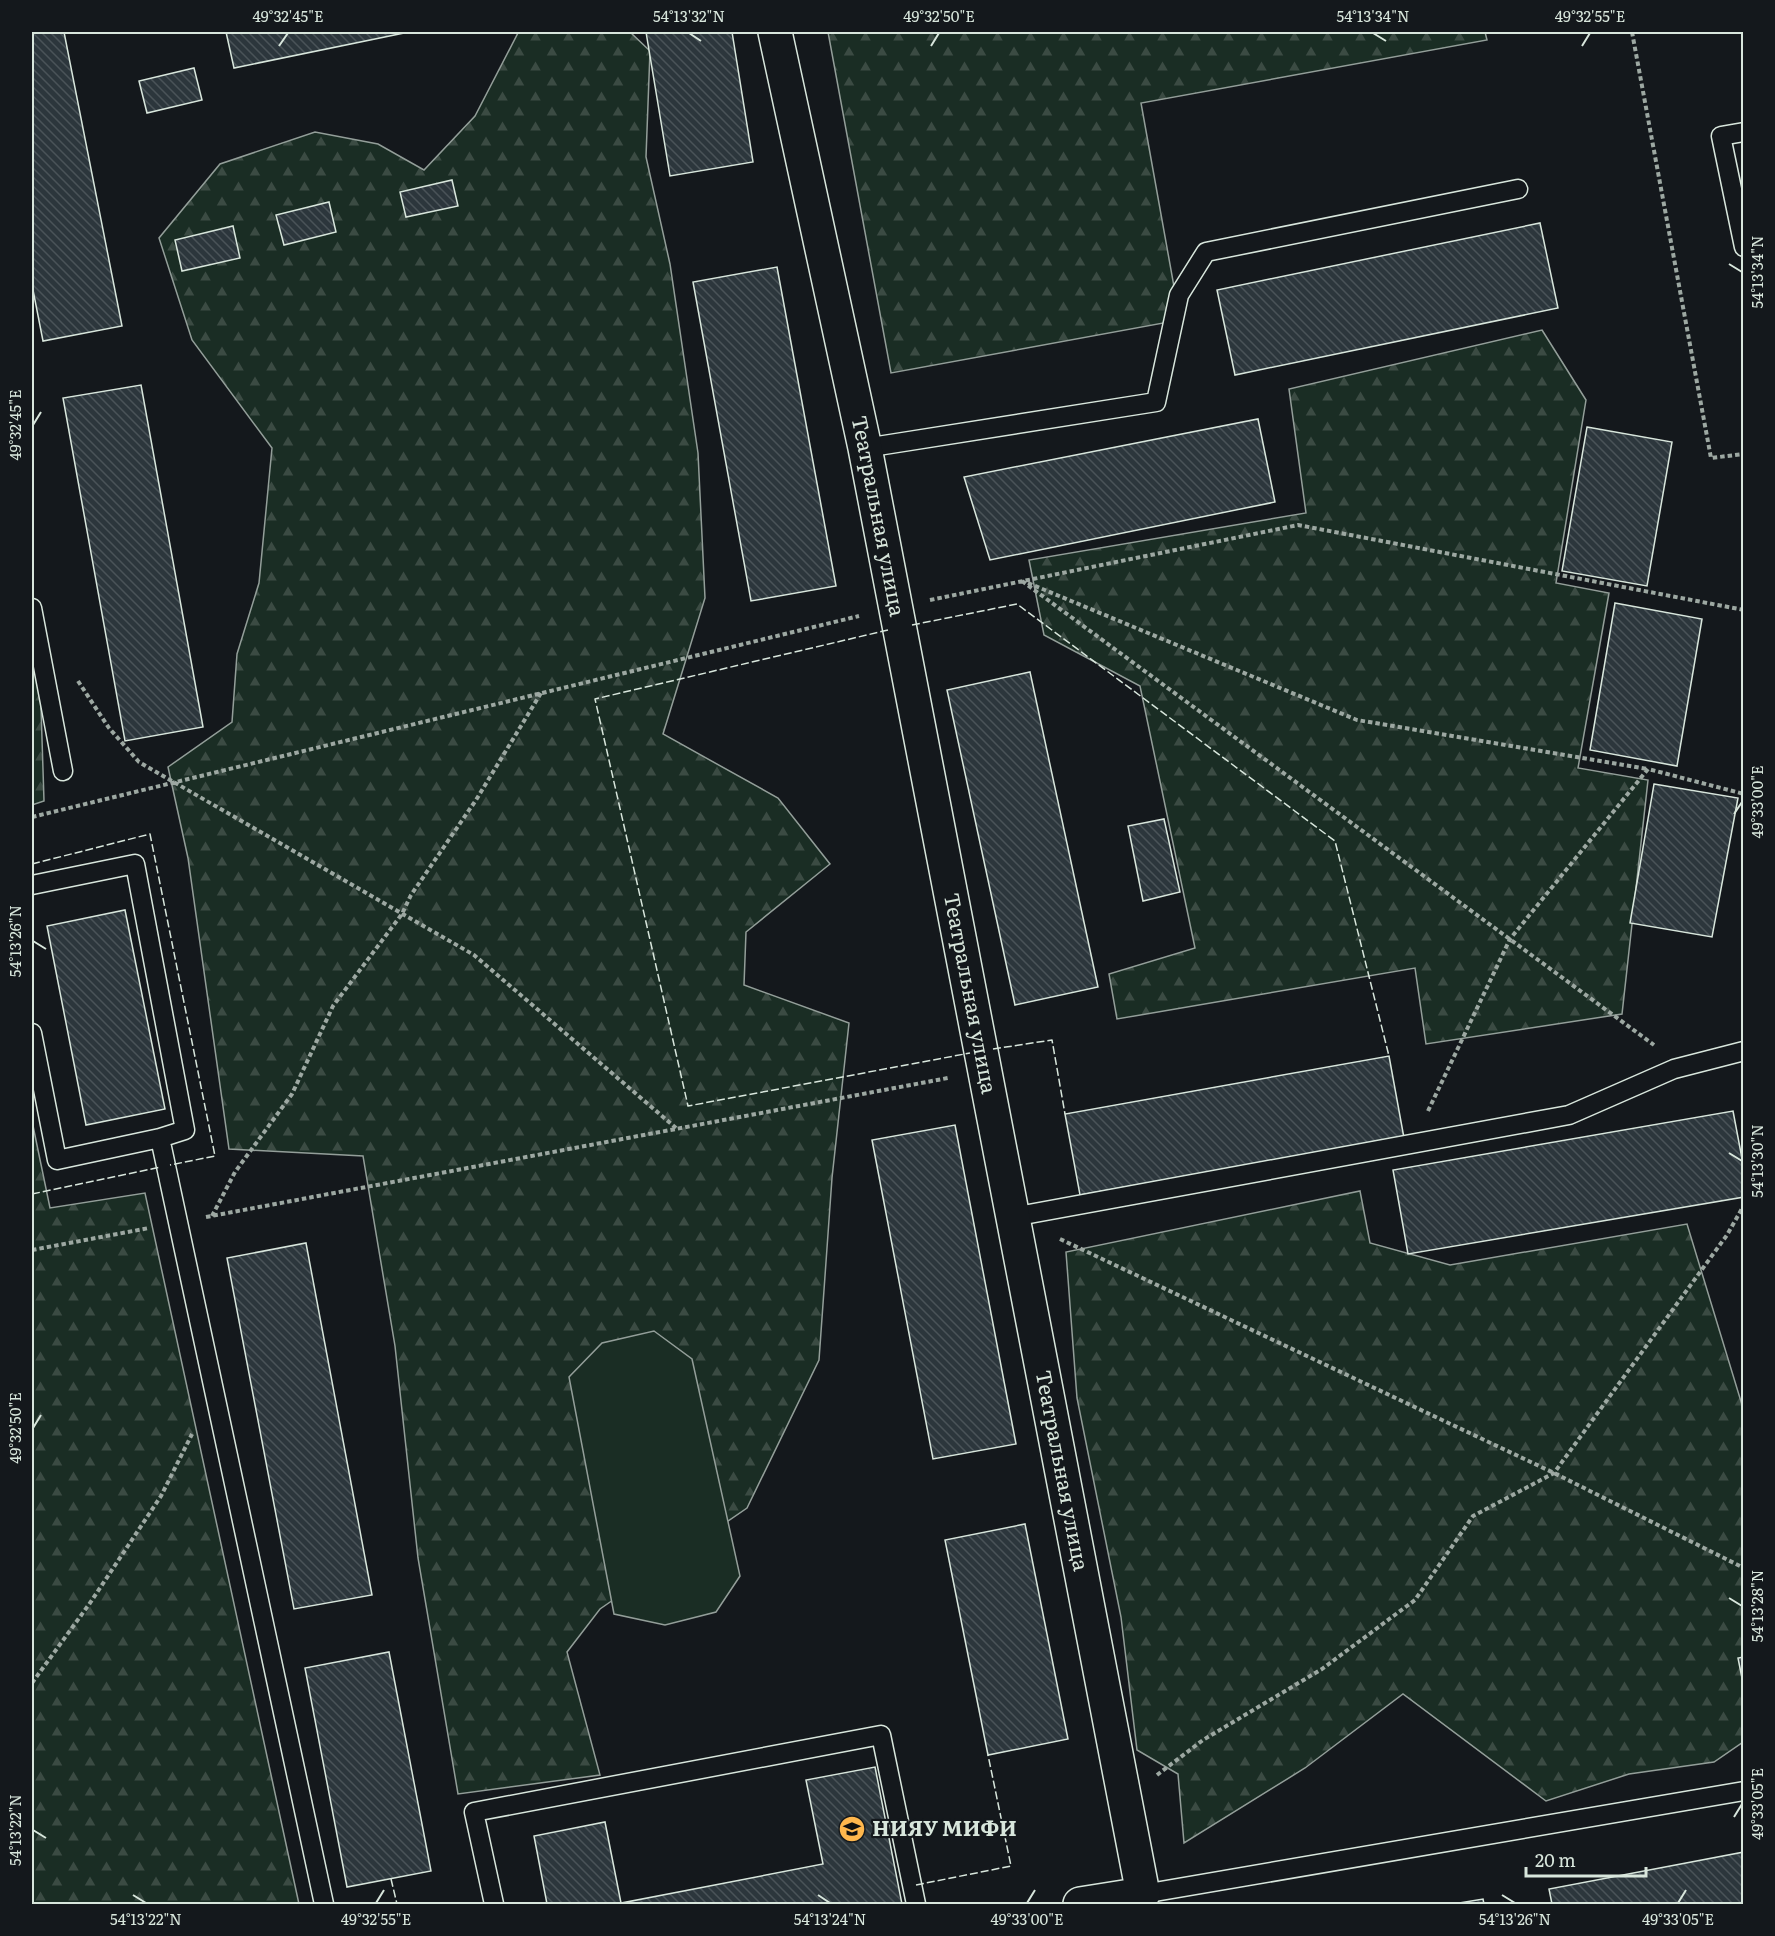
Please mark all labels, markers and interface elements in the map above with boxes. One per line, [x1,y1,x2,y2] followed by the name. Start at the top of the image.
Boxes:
[252,4,324,27] text: 49°32'45"E
[653,4,725,27] text: 54°13'32"N
[903,4,975,27] text: 49°32'50"E
[1337,4,1409,27] text: 54°13'34"N
[1555,4,1625,27] text: 49°32'55"E
[1745,236,1768,308] text: 54°13'34"N
[3,389,26,461] text: 49°32'45"E
[845,412,915,619] street label: Театральная улица
[1745,765,1768,839] text: 49°33'00"E
[938,890,1007,1097] street label: Театральная улица
[3,905,26,977] text: 54°13'26"N
[1745,1124,1768,1198] text: 54°13'30"N
[1030,1367,1099,1574] street label: Театральная улица
[3,1392,26,1464] text: 49°32'50"E
[1745,1570,1768,1642] text: 54°13'28"N
[1745,1768,1768,1840] text: 49°33'05"E
[3,1794,26,1866] text: 54°13'22"N
[872,1811,1017,1842] place label: НИЯУ МИФИ
[837,1814,867,1844] school or university icon: НИЯУ МИФИ
[1526,1840,1646,1878] scale bar
[1535,1846,1576,1873] text: 20 m
[110,1907,182,1930] text: 54°13'22"N
[341,1907,411,1930] text: 49°32'55"E
[794,1907,866,1930] text: 54°13'24"N
[990,1907,1064,1930] text: 49°33'00"E
[1479,1907,1551,1930] text: 54°13'26"N
[1642,1907,1714,1930] text: 49°33'05"E

